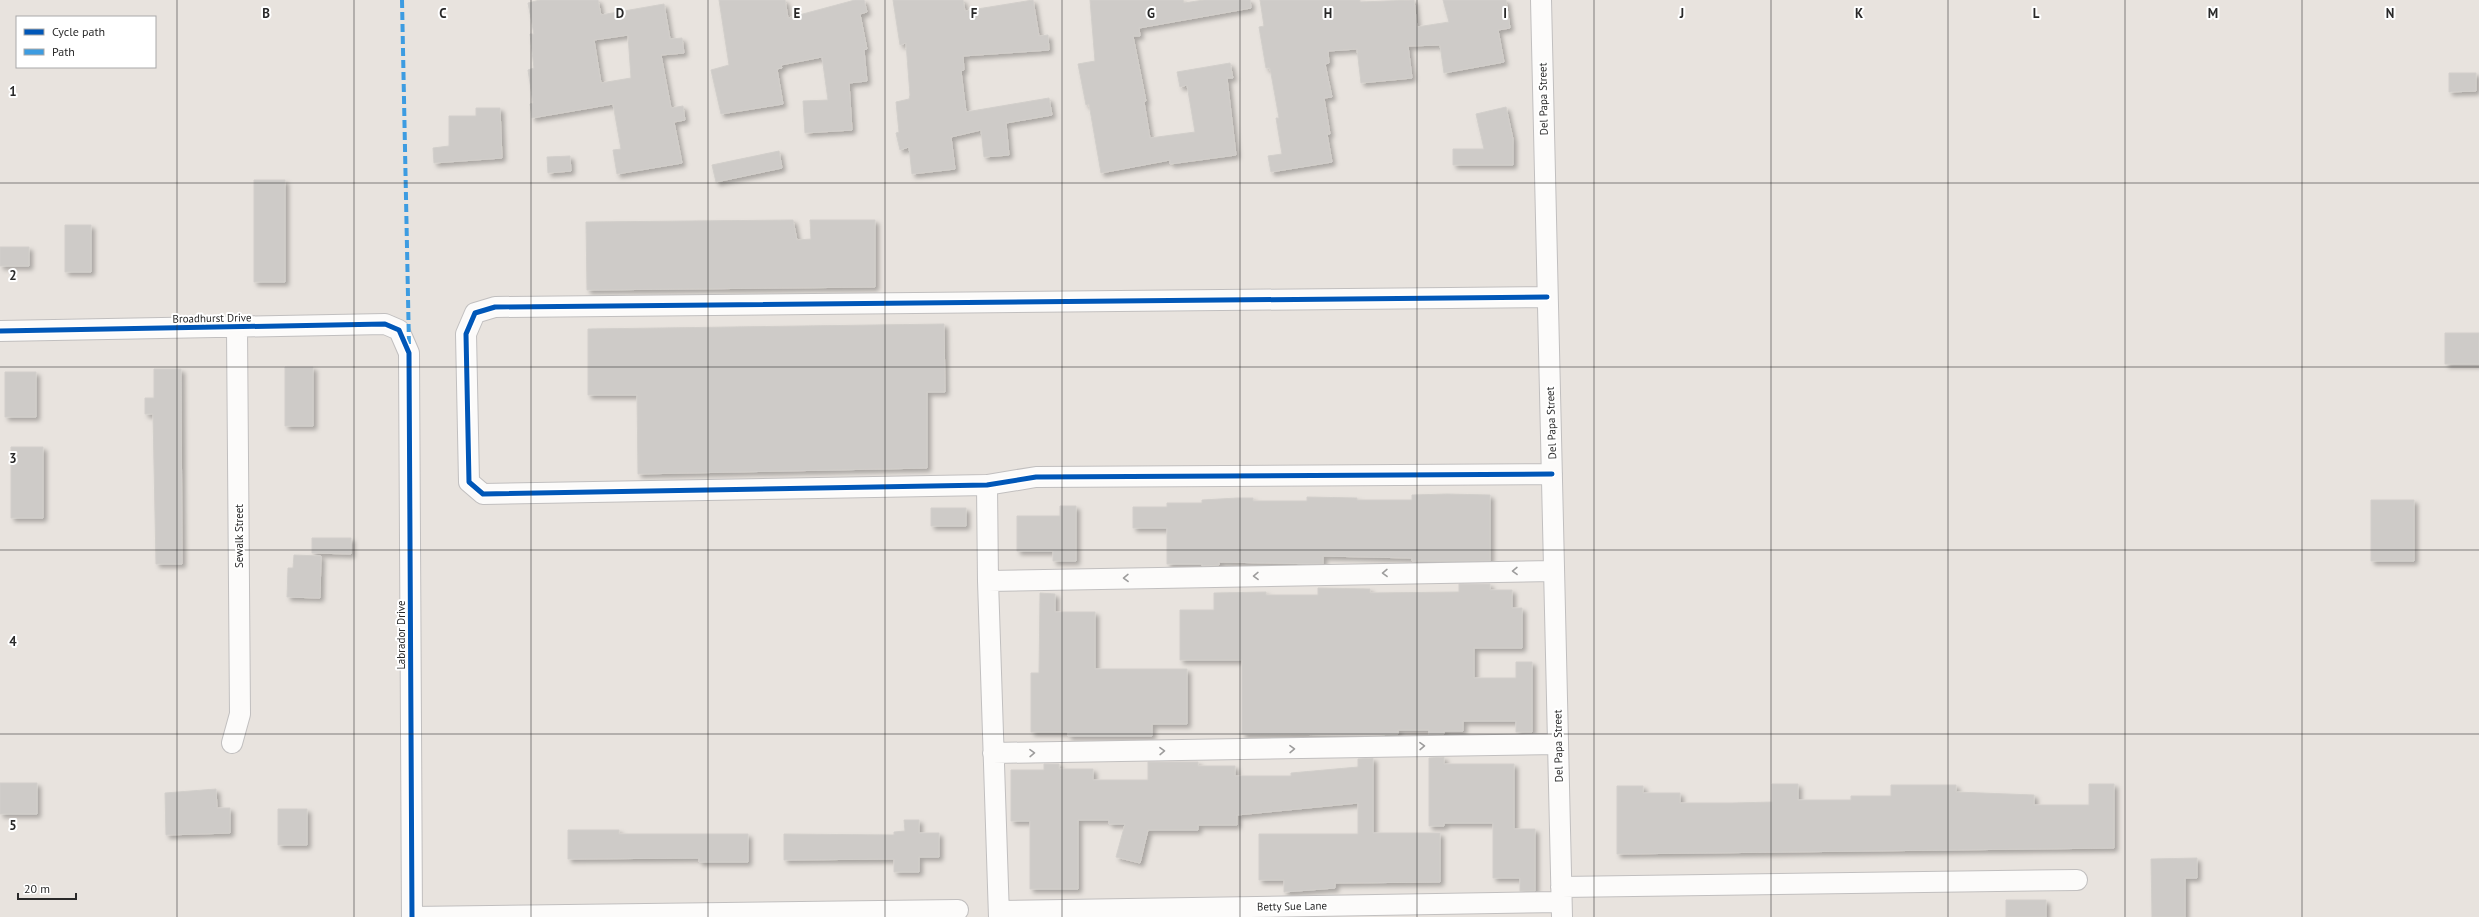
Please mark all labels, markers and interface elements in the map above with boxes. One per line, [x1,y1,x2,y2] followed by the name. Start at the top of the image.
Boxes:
[262,5,270,22] text: B
[439,5,447,22] text: C
[616,5,624,22] text: D
[794,5,801,22] text: E
[971,5,978,22] text: F
[1147,5,1155,22] text: G
[1324,5,1332,22] text: H
[1503,5,1507,22] text: I
[1679,5,1684,22] text: J
[1855,5,1863,22] text: K
[2033,5,2040,22] text: L
[2208,5,2218,22] text: M
[2386,5,2394,22] text: N
[16,16,156,68] legend
[52,24,105,39] text: Cycle path
[52,44,75,59] text: Path
[1535,62,1551,135] street label: Del Papa Street
[9,83,17,100] text: 1
[9,267,17,284] text: 2
[172,310,252,326] street label: Broadhurst Drive
[1543,386,1559,460] street label: Del Papa Street
[9,450,17,467] text: 3
[232,504,246,568] street label: Sewalk Street
[1512,567,1518,575] one-way arrow
[1382,569,1388,578] one-way arrow
[1253,572,1259,580] one-way arrow
[1123,574,1129,582] one-way arrow
[394,600,408,670] street label: Labrador Drive
[9,633,17,650] text: 4
[1550,709,1566,782] street label: Del Papa Street
[1419,742,1425,751] one-way arrow
[1289,744,1295,753] one-way arrow
[1159,746,1165,755] one-way arrow
[1029,749,1035,757] one-way arrow
[9,817,17,834] text: 5
[18,875,76,901] scale bar
[24,881,50,896] text: 20 m
[1257,898,1328,914] street label: Betty Sue Lane

